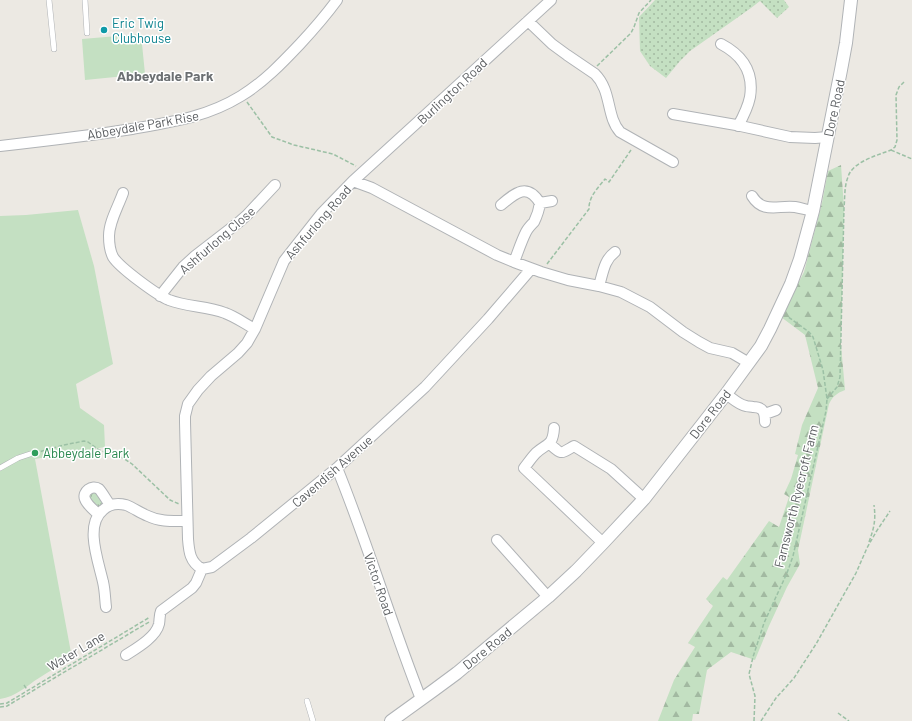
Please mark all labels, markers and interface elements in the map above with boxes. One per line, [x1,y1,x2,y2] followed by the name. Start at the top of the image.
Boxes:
[112,15,171,46] place label: Eric Twig Clubhouse
[99,25,109,35] marker: Eric Twig Clubhouse
[414,54,490,128] street label: Burlington Road
[117,67,214,84] district label: Abbeydale Park
[820,78,848,138] street label: Dore Road
[86,107,200,143] street label: Abbeydale Park Rise
[282,182,354,262] street label: Ashfurlong Road
[176,203,258,277] street label: Ashfurlong Close
[686,386,734,442] street label: Dore Road
[770,423,822,569] street label: Farnsworth Ryecroft Farm
[288,432,376,510] street label: Cavendish Avenue
[43,445,130,461] place label: Abbeydale Park
[30,448,40,458] marker: Abbeydale Park
[361,550,397,618] street label: Victor Road
[459,624,515,672] street label: Dore Road
[44,628,108,674] street label: Water Lane

